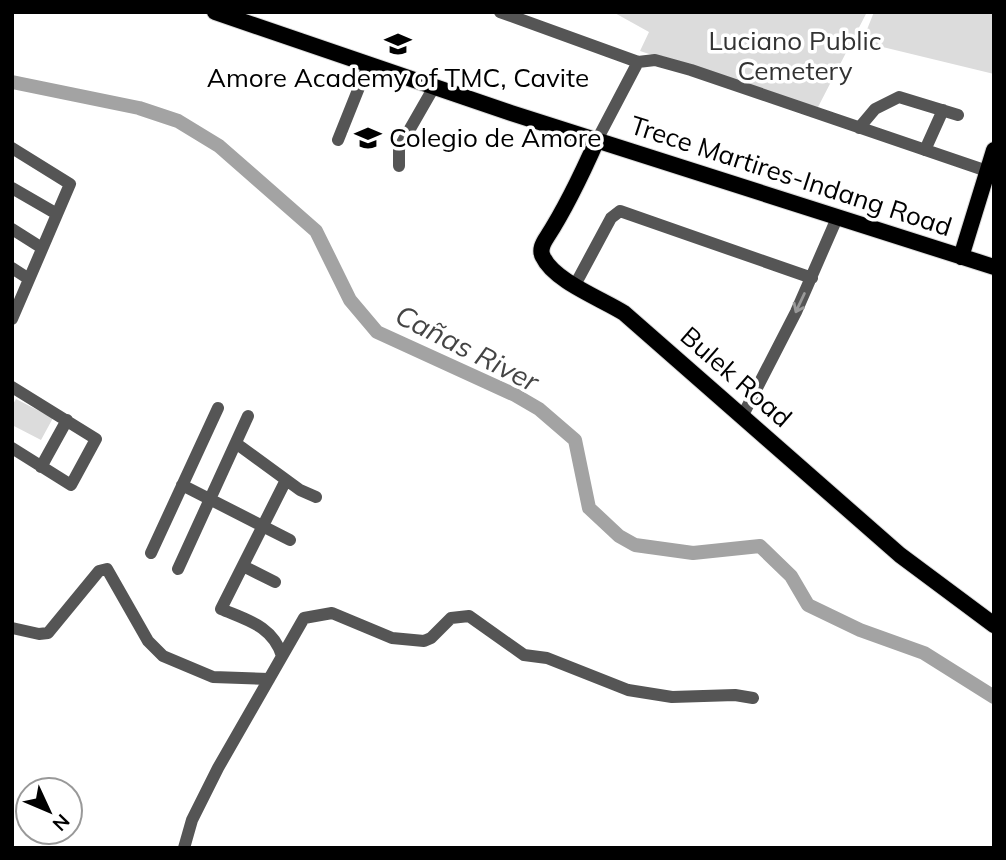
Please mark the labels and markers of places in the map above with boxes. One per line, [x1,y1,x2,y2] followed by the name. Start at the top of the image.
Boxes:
[383,29,413,59] school or university icon: Amore Academy of TMC, Cavite
[207,61,589,94] place label: Amore Academy of TMC, Cavite
[389,121,601,154] place label: Colegio de Amore
[353,123,383,153] school or university icon: Colegio de Amore

